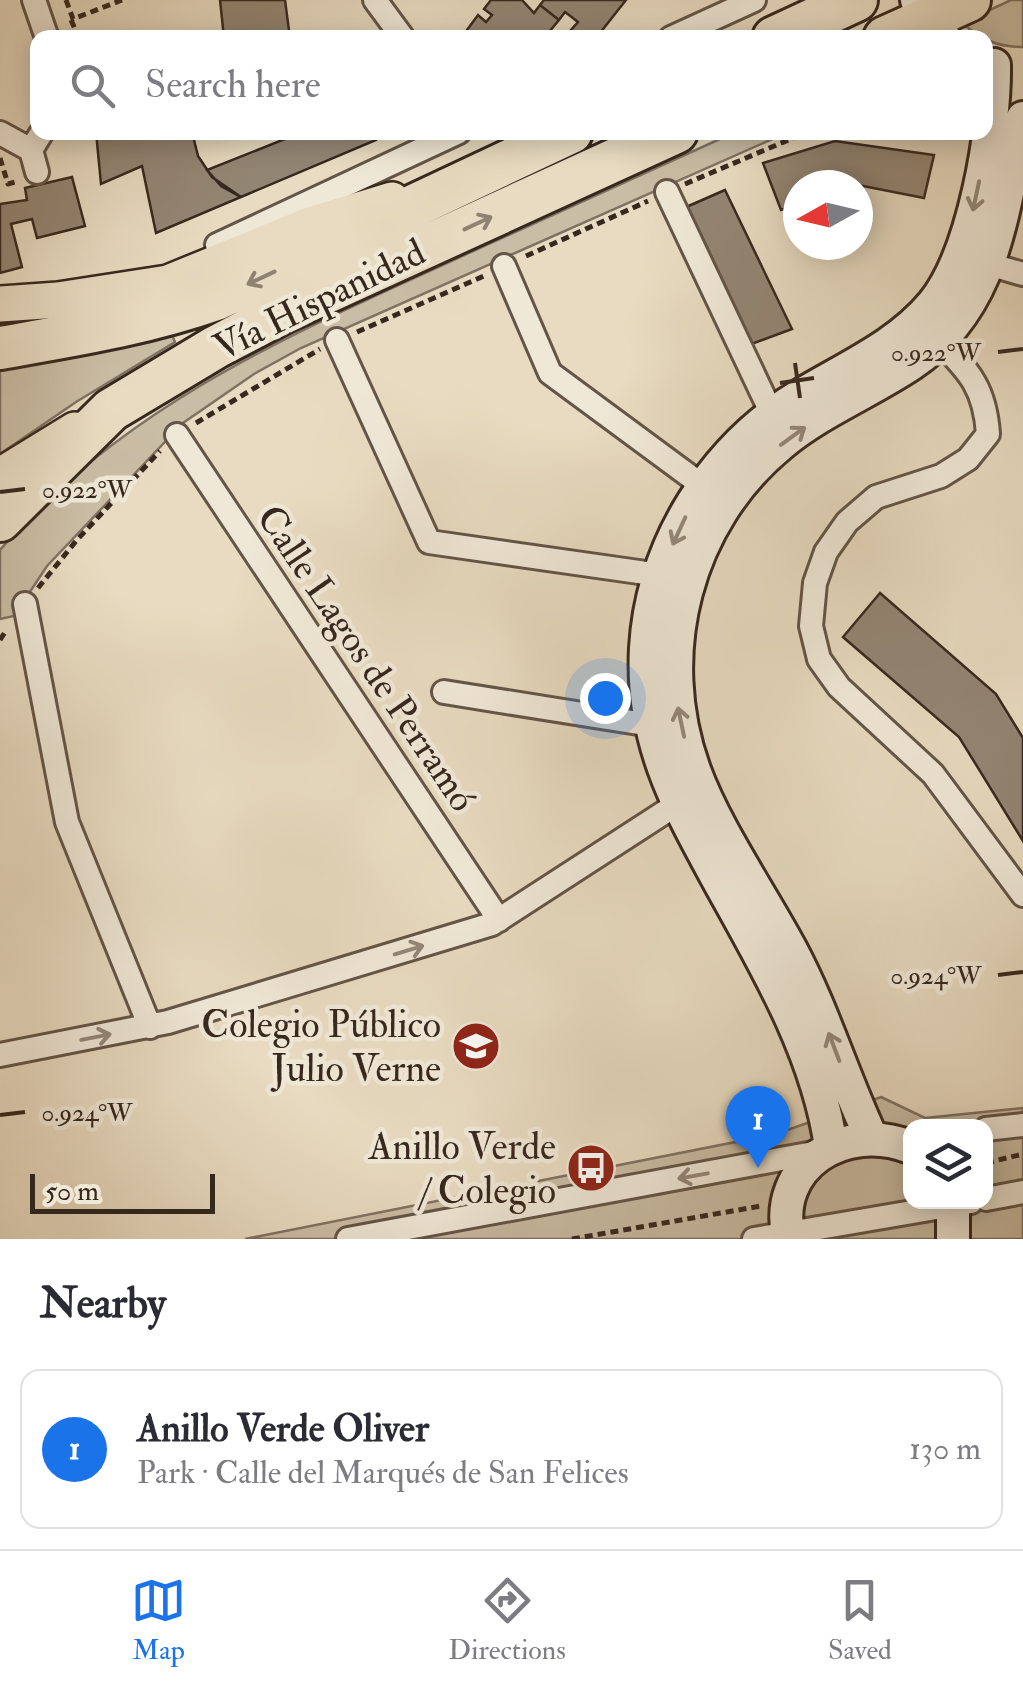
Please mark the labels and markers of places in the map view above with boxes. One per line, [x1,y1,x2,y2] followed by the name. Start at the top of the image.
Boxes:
[201,1001,441,1093] place label: Colegio Público Julio Verne
[450,1020,502,1072] school or university icon: Colegio Público Julio Verne
[726,1086,790,1168] pin: 1
[367,1123,556,1215] place label: Anillo Verde / Colegio
[565,1142,617,1194] bus stop icon: Anillo Verde / Colegio

